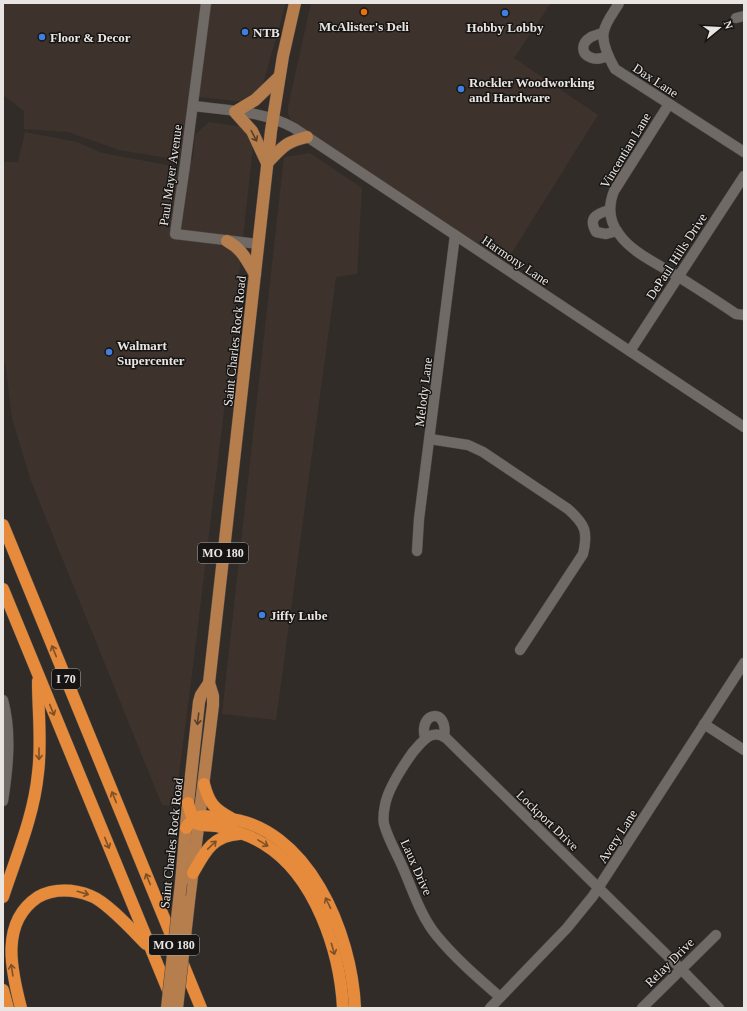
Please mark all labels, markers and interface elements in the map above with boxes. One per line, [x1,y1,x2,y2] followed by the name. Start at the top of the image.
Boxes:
[359,7,369,17] marker: McAlister's Deli
[500,8,510,18] marker: Hobby Lobby
[699,8,739,48] north arrow
[319,19,409,34] place label: McAlister's Deli
[722,19,735,31] text: N
[467,20,544,35] place label: Hobby Lobby
[253,25,280,40] place label: NTB
[240,27,250,37] marker: NTB
[50,30,131,45] place label: Floor & Decor
[37,32,47,42] marker: Floor & Decor
[630,60,681,101] street label: Dax Lane
[469,75,595,105] place label: Rockler Woodworking and Hardware
[456,84,466,94] marker: Rockler Woodworking and Hardware
[597,110,654,191] street label: Vincentian Lane
[156,123,185,227] street label: Paul Mayer Avenue
[251,130,258,142] one-way arrow
[643,210,710,302] street label: DePaul Hills Drive
[479,232,553,289] street label: Harmony Lane
[220,275,249,407] street label: Saint Charles Rock Road
[117,338,185,368] place label: Walmart Supercenter
[104,347,114,357] marker: Walmart Supercenter
[412,356,435,428] street label: Melody Lane
[198,543,248,563] road number: MO 180
[270,608,328,623] place label: Jiffy Lube
[257,610,267,620] marker: Jiffy Lube
[50,645,58,657] one-way arrow
[52,669,80,689] road number: I 70
[49,703,57,715] one-way arrow
[194,712,201,725] one-way arrow
[35,747,43,760] one-way arrow
[157,777,186,909] street label: Saint Charles Rock Road
[513,787,582,854] street label: Lockport Drive
[110,791,118,803] one-way arrow
[595,807,640,866] street label: Avery Lane
[104,836,111,848] one-way arrow
[398,837,436,898] street label: Laux Drive
[257,840,269,848] one-way arrow
[206,841,217,850] one-way arrow
[144,874,152,886] one-way arrow
[76,890,89,897] one-way arrow
[323,898,331,910] one-way arrow
[149,935,199,955] road number: MO 180
[642,935,697,990] street label: Relay Drive
[330,942,337,955] one-way arrow
[8,964,16,977] one-way arrow

